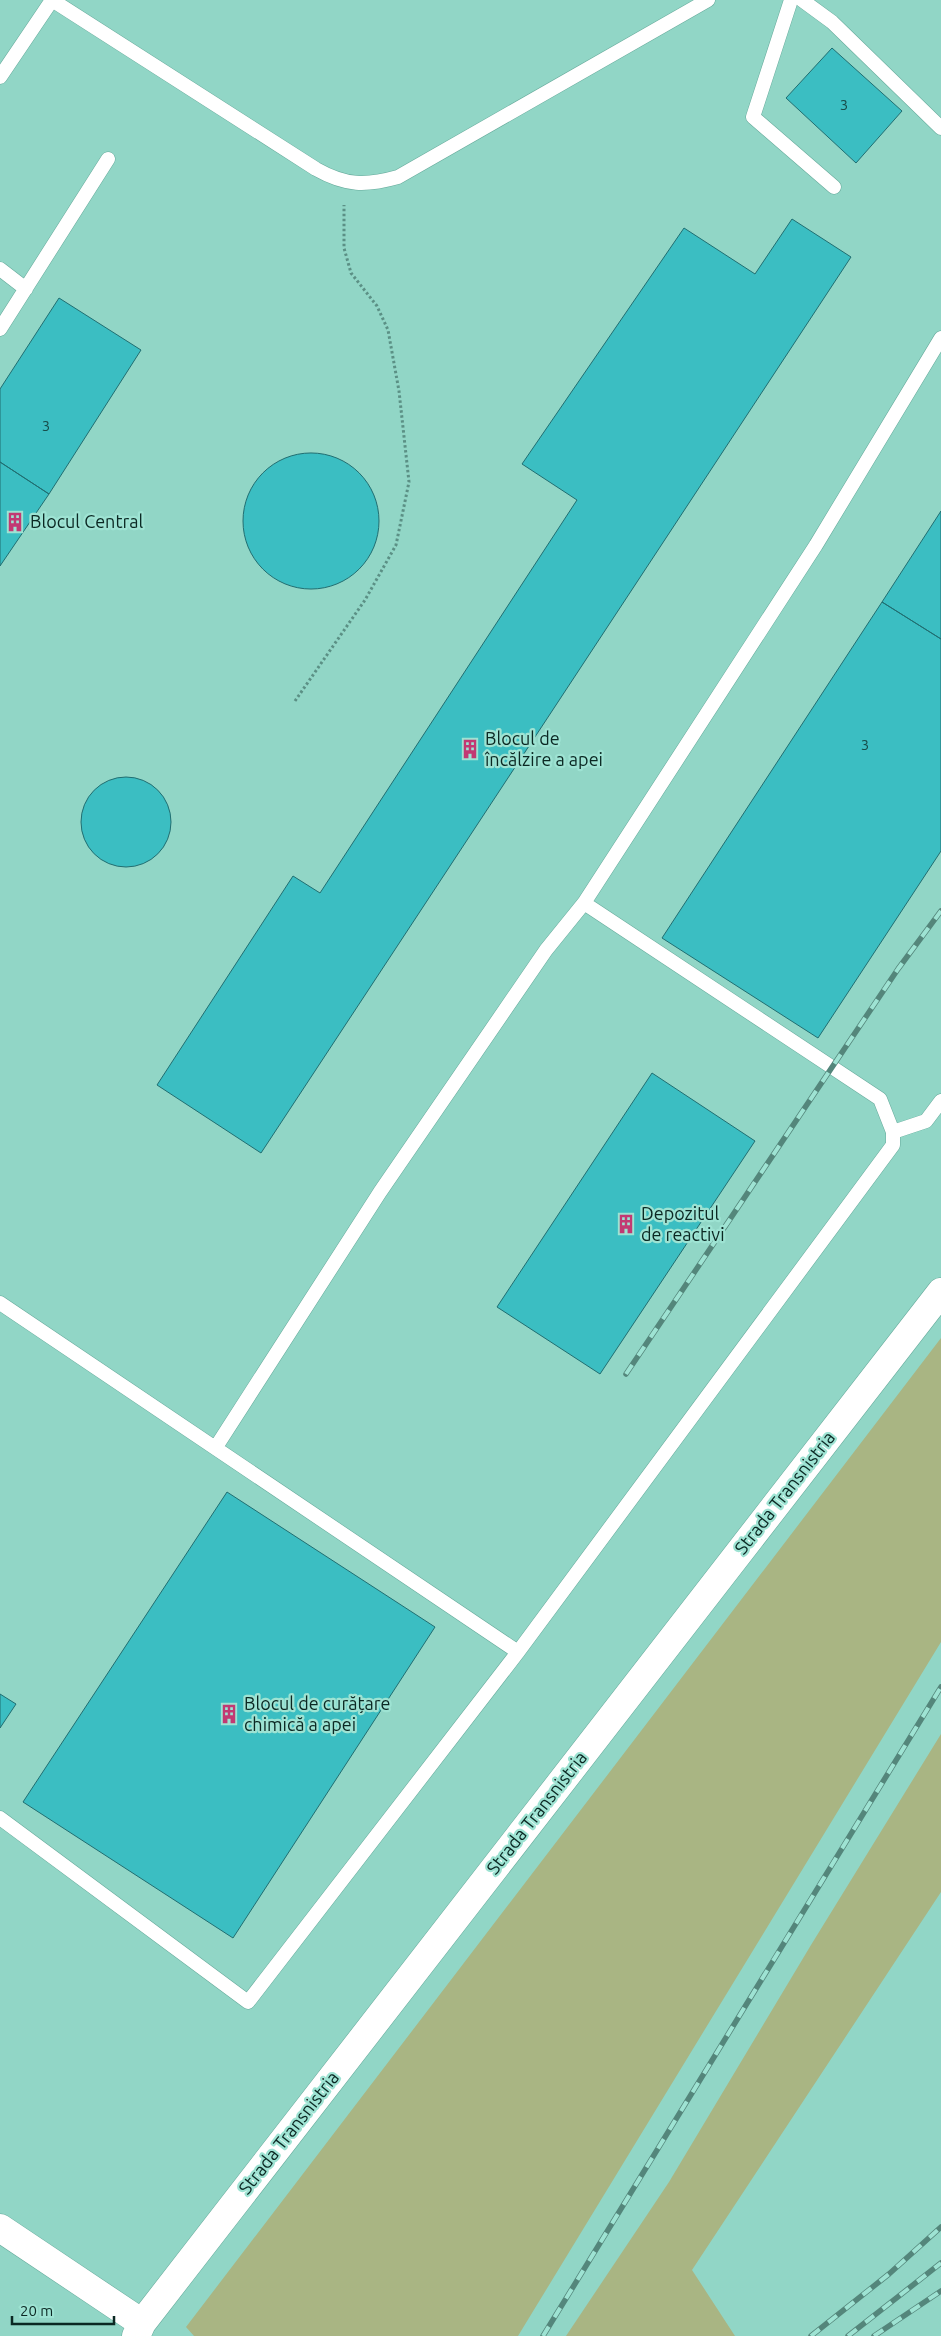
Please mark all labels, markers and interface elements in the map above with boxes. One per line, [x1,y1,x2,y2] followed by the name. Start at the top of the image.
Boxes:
[840,96,848,113] house number: 3
[42,417,50,434] house number: 3
[4,511,26,533] building icon: Blocul Central
[30,511,144,531] place label: Blocul Central
[484,728,603,769] place label: Blocul de încălzire a apei
[861,736,869,753] house number: 3
[459,738,481,760] building icon: Blocul de încălzire a apei
[641,1203,725,1244] place label: Depozitul de reaсtivi
[615,1213,637,1235] building icon: Depozitul de reaсtivi
[730,1427,838,1558] street label: Strada Transnistria
[244,1693,390,1734] place label: Blocul de curățare chimică a apei
[218,1703,240,1725] building icon: Blocul de curățare chimică a apei
[482,1747,590,1878] street label: Strada Transnistria
[234,2067,342,2198] street label: Strada Transnistria
[12,2294,115,2326] scale bar
[20,2302,53,2319] text: 20 m

